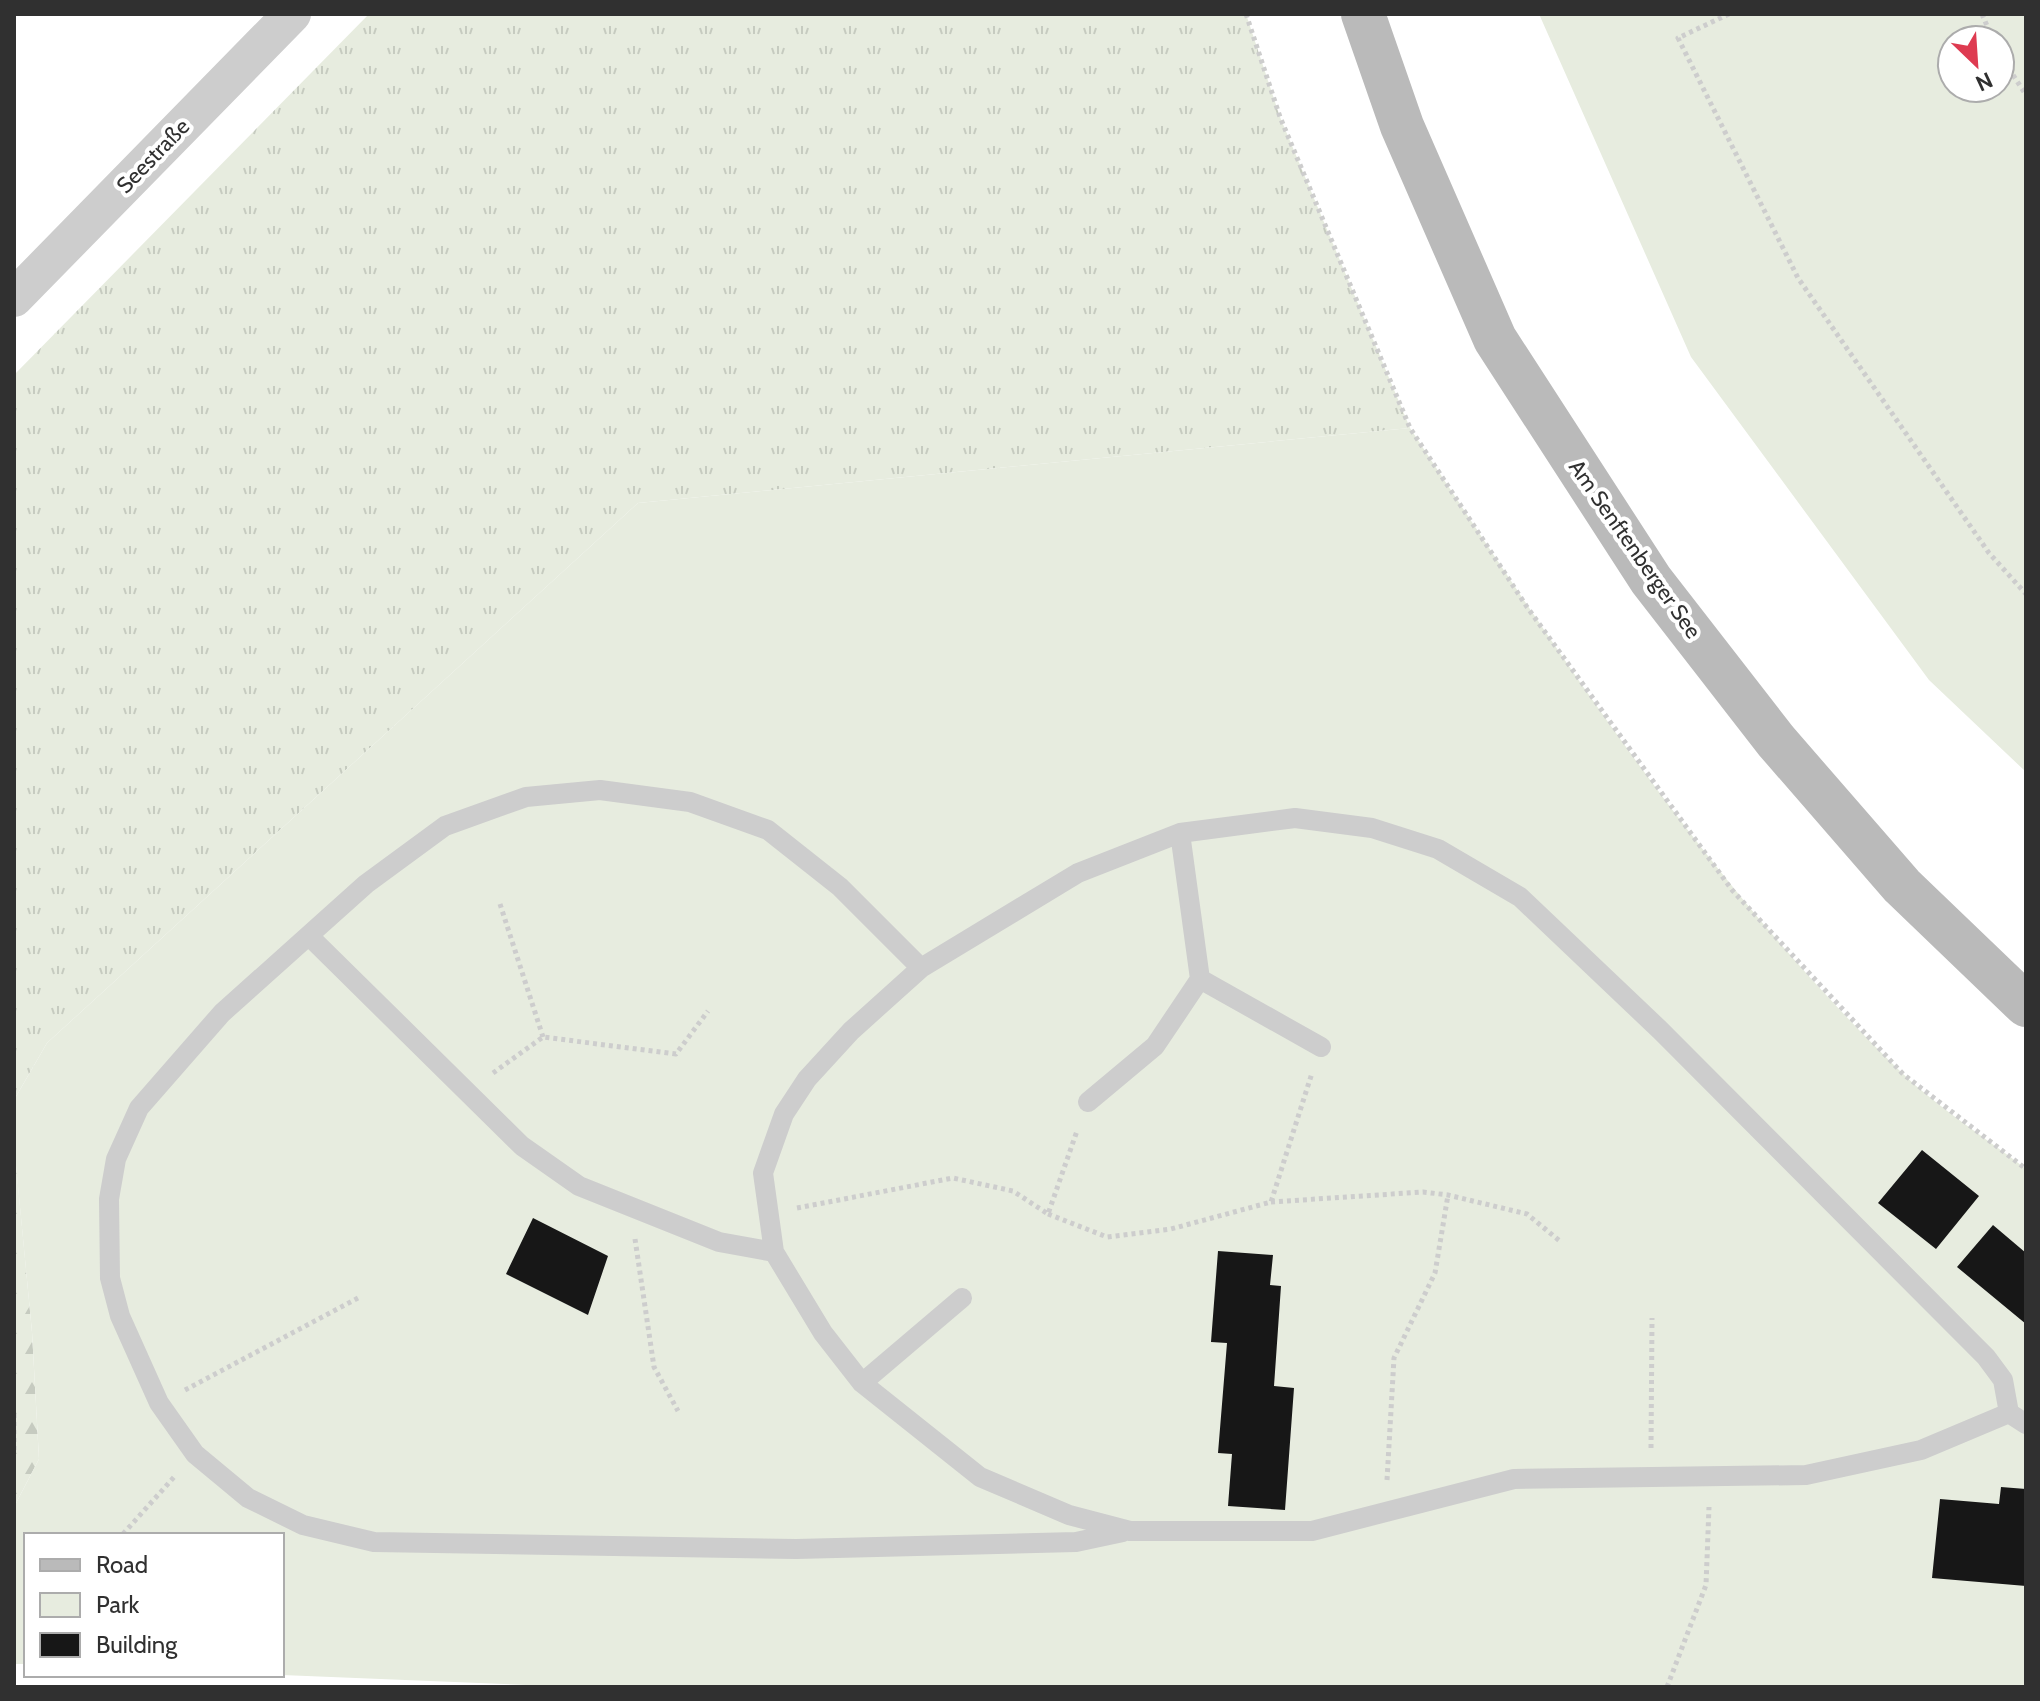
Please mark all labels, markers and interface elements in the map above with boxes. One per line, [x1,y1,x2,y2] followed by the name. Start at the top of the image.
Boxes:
[1936,24,2016,104] north arrow
[1971,66,1997,97] text: N
[111,113,195,199] street label: Seestraße
[1563,454,1707,644] street label: Am Senftenberger See
[24,1533,284,1677] legend
[96,1550,148,1579] text: Road
[96,1590,139,1619] text: Park
[96,1630,178,1659] text: Building

